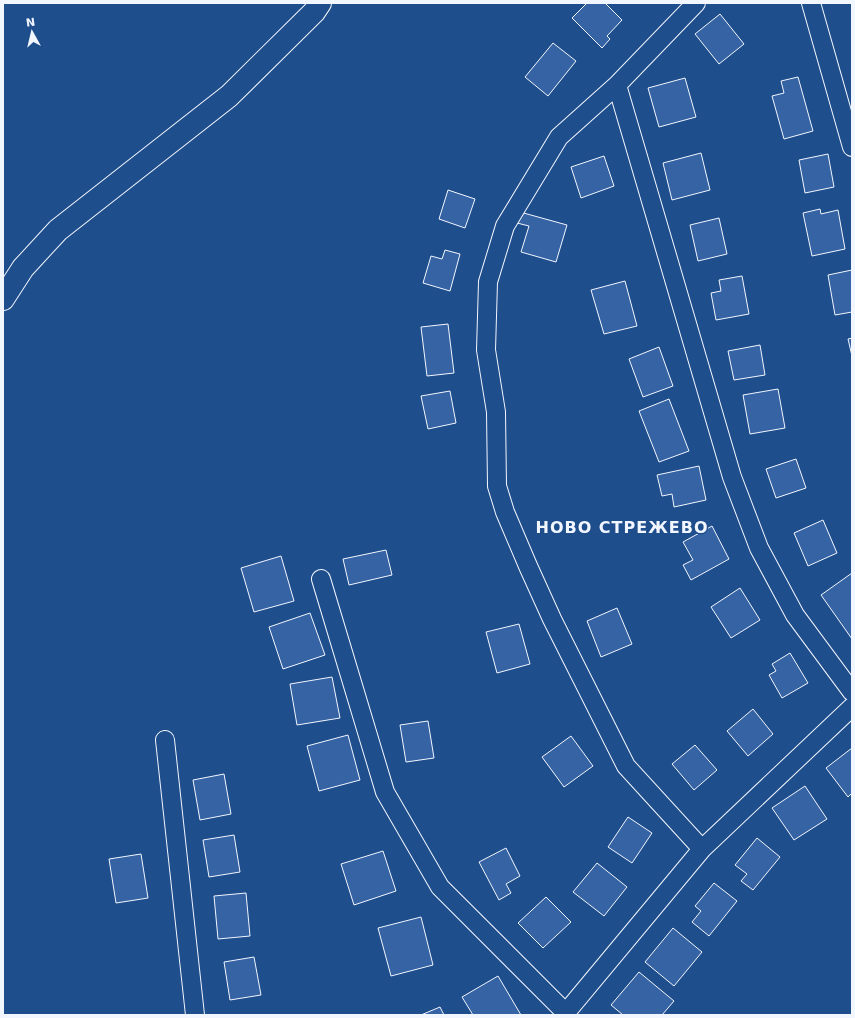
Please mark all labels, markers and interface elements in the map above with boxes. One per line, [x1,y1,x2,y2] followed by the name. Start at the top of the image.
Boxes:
[12,12,52,52] north arrow
[25,16,36,30] text: N
[536,518,708,537] district label: НОВО СТРЕЖЕВО

